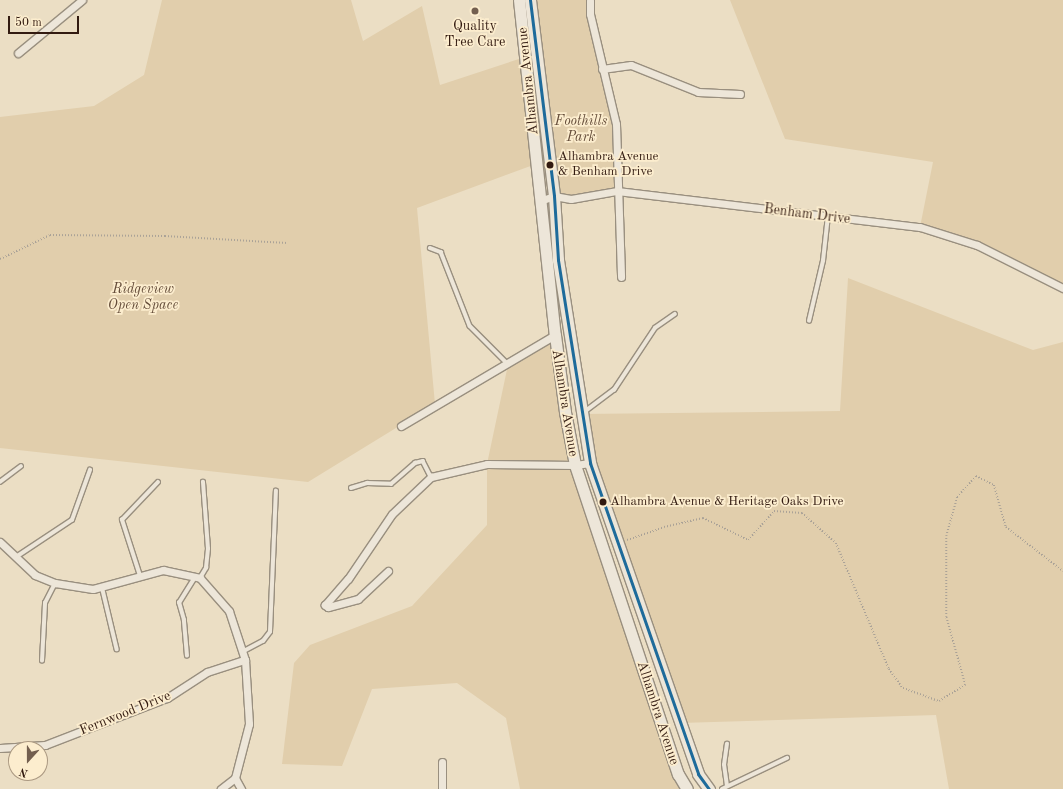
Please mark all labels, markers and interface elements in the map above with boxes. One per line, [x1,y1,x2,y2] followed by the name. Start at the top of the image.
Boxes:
[470,6,480,16] marker: Quality Tree Care
[10,8,81,34] scale bar
[15,17,42,29] text: 50 m
[444,18,506,50] place label: Quality Tree Care
[514,26,542,136] street label: Alhambra Avenue
[555,113,607,146] park label: Foothills Park
[558,150,659,181] place label: Alhambra Avenue & Benham Drive
[545,160,555,170] marker: Alhambra Avenue & Benham Drive
[763,200,851,228] street label: Benham Drive
[108,281,178,314] park label: Ridgeview Open Space
[548,348,582,458] street label: Alhambra Avenue
[610,494,844,510] place label: Alhambra Avenue & Heritage Oaks Drive
[598,497,608,507] marker: Alhambra Avenue & Heritage Oaks Drive
[633,659,683,767] street label: Alhambra Avenue
[77,687,173,739] street label: Fernwood Drive
[8,741,48,781] north arrow
[18,765,30,778] text: N

